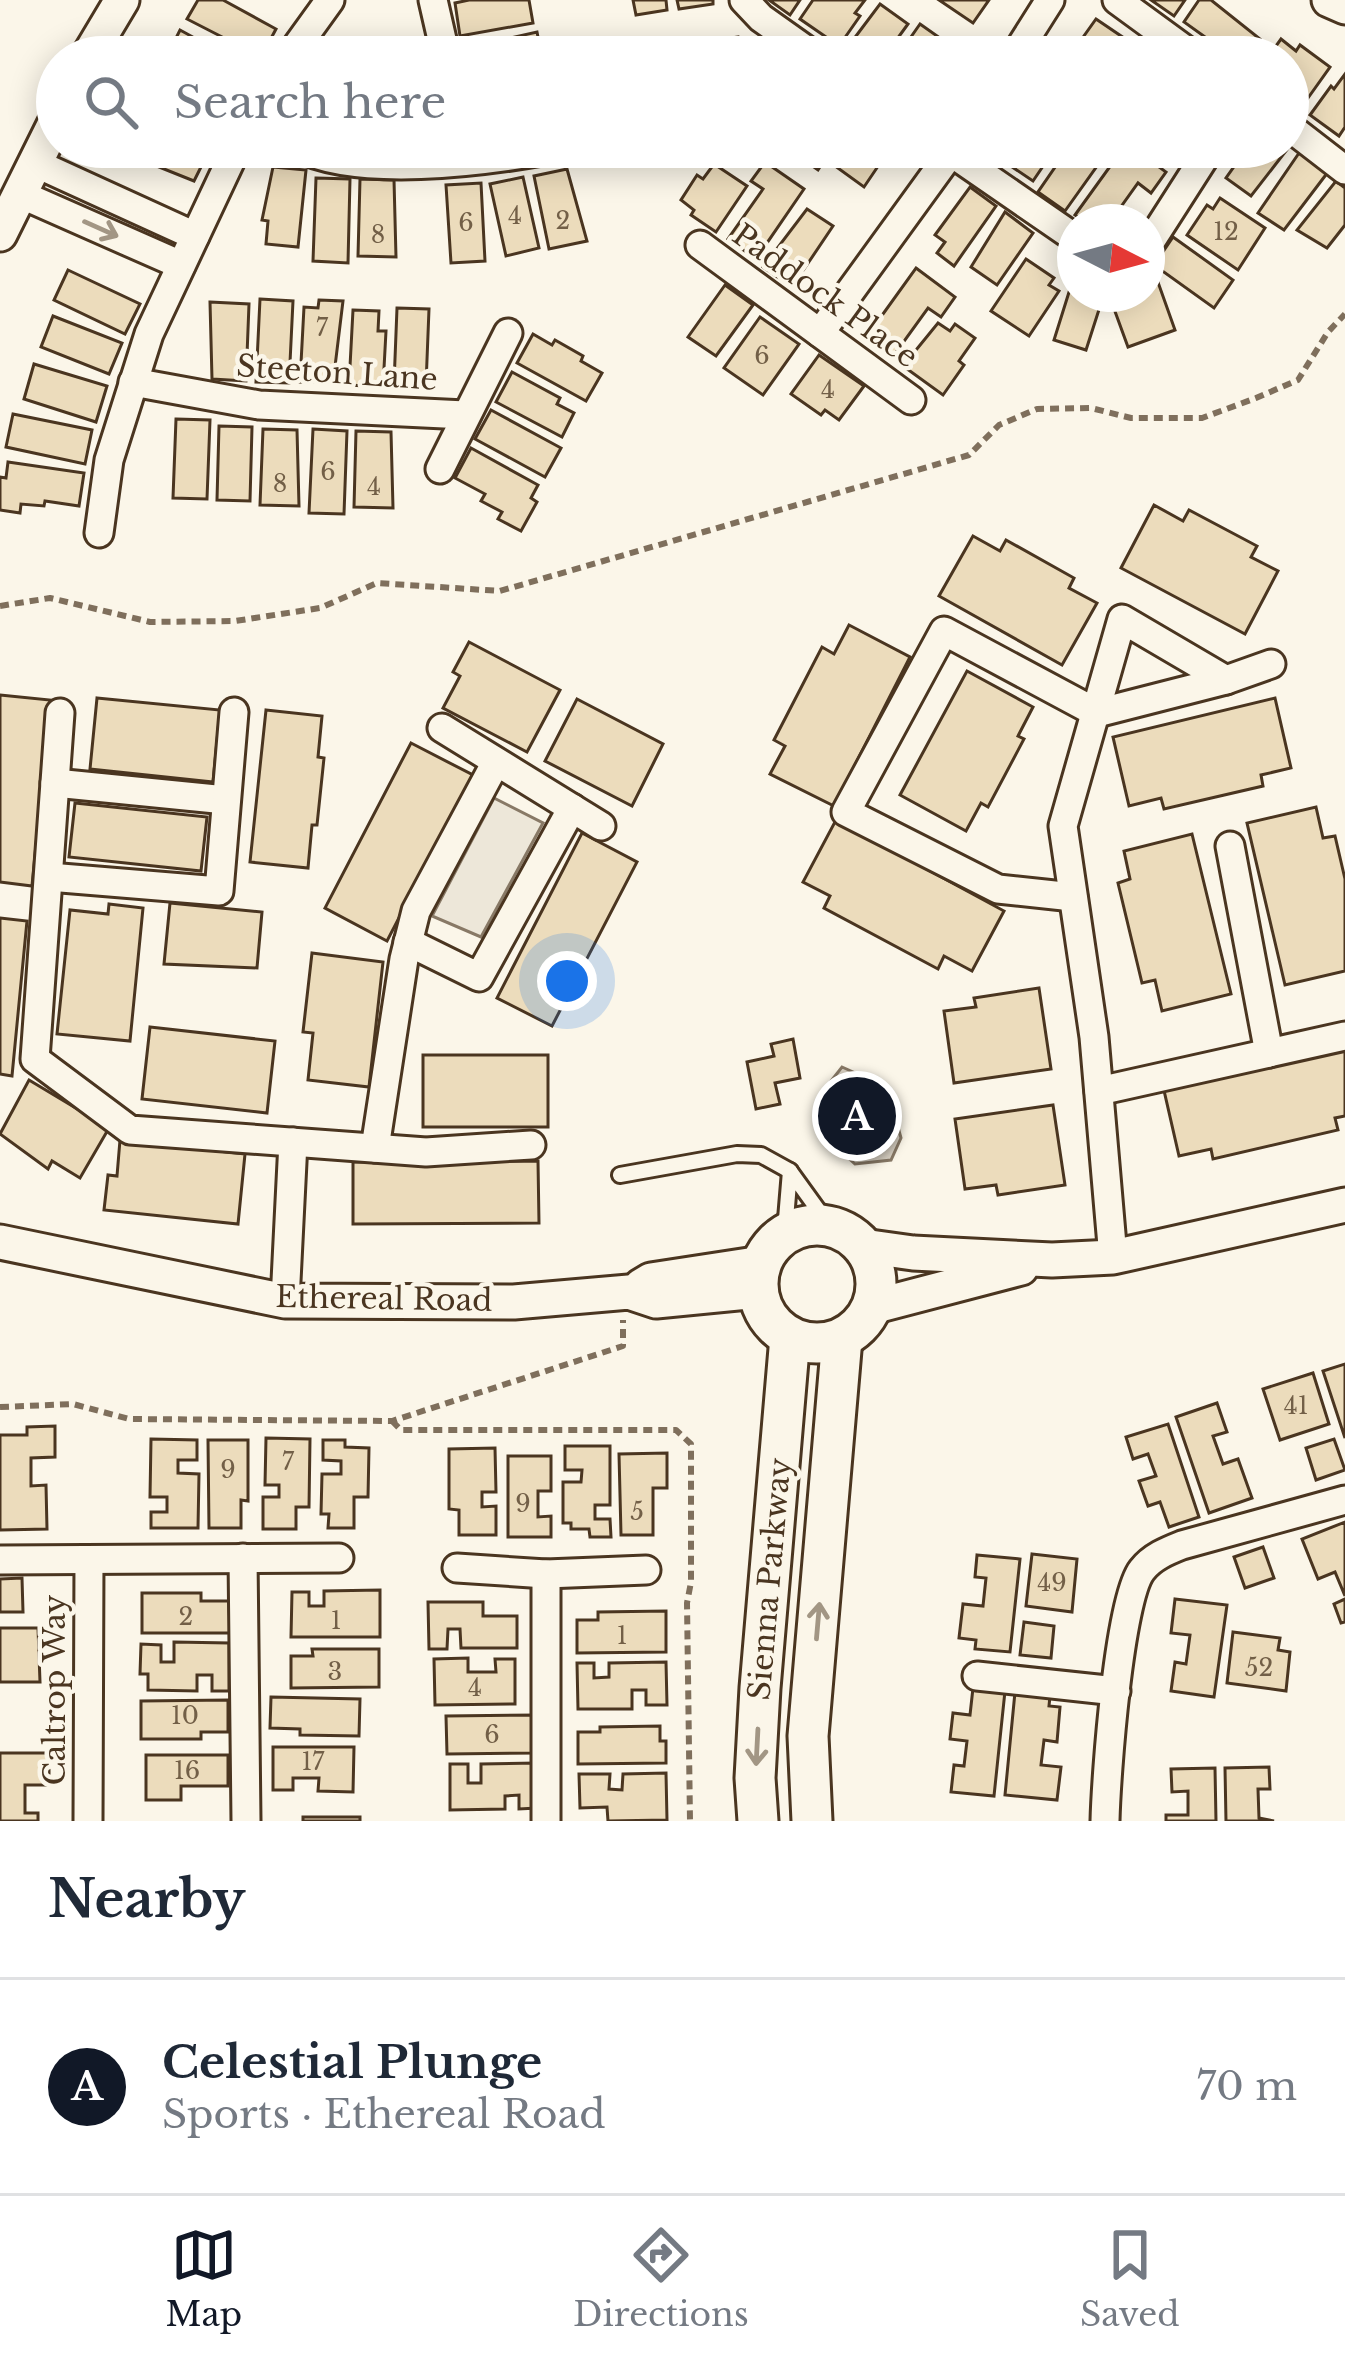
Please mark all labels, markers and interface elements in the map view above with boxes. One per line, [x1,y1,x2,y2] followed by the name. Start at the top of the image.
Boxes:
[36,36,1309,168] search box
[78,69,144,135] icon: search
[174,74,446,130] text: Search here
[508,201,522,230] house number: 4
[1057,204,1165,312] north arrow
[556,206,570,235] house number: 2
[458,208,474,237] house number: 6
[725,216,925,375] street label: Paddock Place
[1213,217,1239,246] house number: 12
[82,220,118,242] one-way arrow
[371,220,385,249] house number: 8
[316,313,329,342] house number: 7
[754,341,770,370] house number: 6
[235,347,439,398] street label: Steeton Lane
[821,375,835,404] house number: 4
[320,457,336,486] house number: 6
[273,469,287,498] house number: 8
[367,472,381,501] house number: 4
[537,951,597,1011] your location
[818,1071,896,1161] pin: A
[275,1278,493,1319] street label: Ethereal Road
[1284,1391,1308,1420] house number: 41
[282,1447,295,1476] house number: 7
[220,1455,236,1484] house number: 9
[740,1456,799,1702] street label: Sienna Parkway
[515,1489,531,1518] house number: 9
[630,1497,644,1526] house number: 5
[1037,1568,1067,1597] house number: 49
[36,1595,73,1785] street label: Caltrop Way
[179,1602,193,1631] house number: 2
[807,1602,830,1641] one-way arrow
[331,1606,341,1635] house number: 1
[617,1621,627,1650] house number: 1
[1245,1653,1273,1682] house number: 52
[328,1657,342,1686] house number: 3
[468,1673,482,1702] house number: 4
[171,1701,199,1730] house number: 10
[484,1720,500,1749] house number: 6
[745,1727,768,1766] one-way arrow
[302,1747,325,1776] house number: 17
[174,1756,200,1785] house number: 16
[48,1868,245,1931] text: Nearby
[162,2034,542,2090] text: Celestial Plunge
[71,2062,103,2111] text: A
[1197,2062,1297,2111] text: 70 m
[162,2090,606,2139] text: Sports · Ethereal Road
[166,2222,242,2335] tab: Map
[573,2222,749,2335] tab: Directions
[1080,2222,1179,2335] tab: Saved

